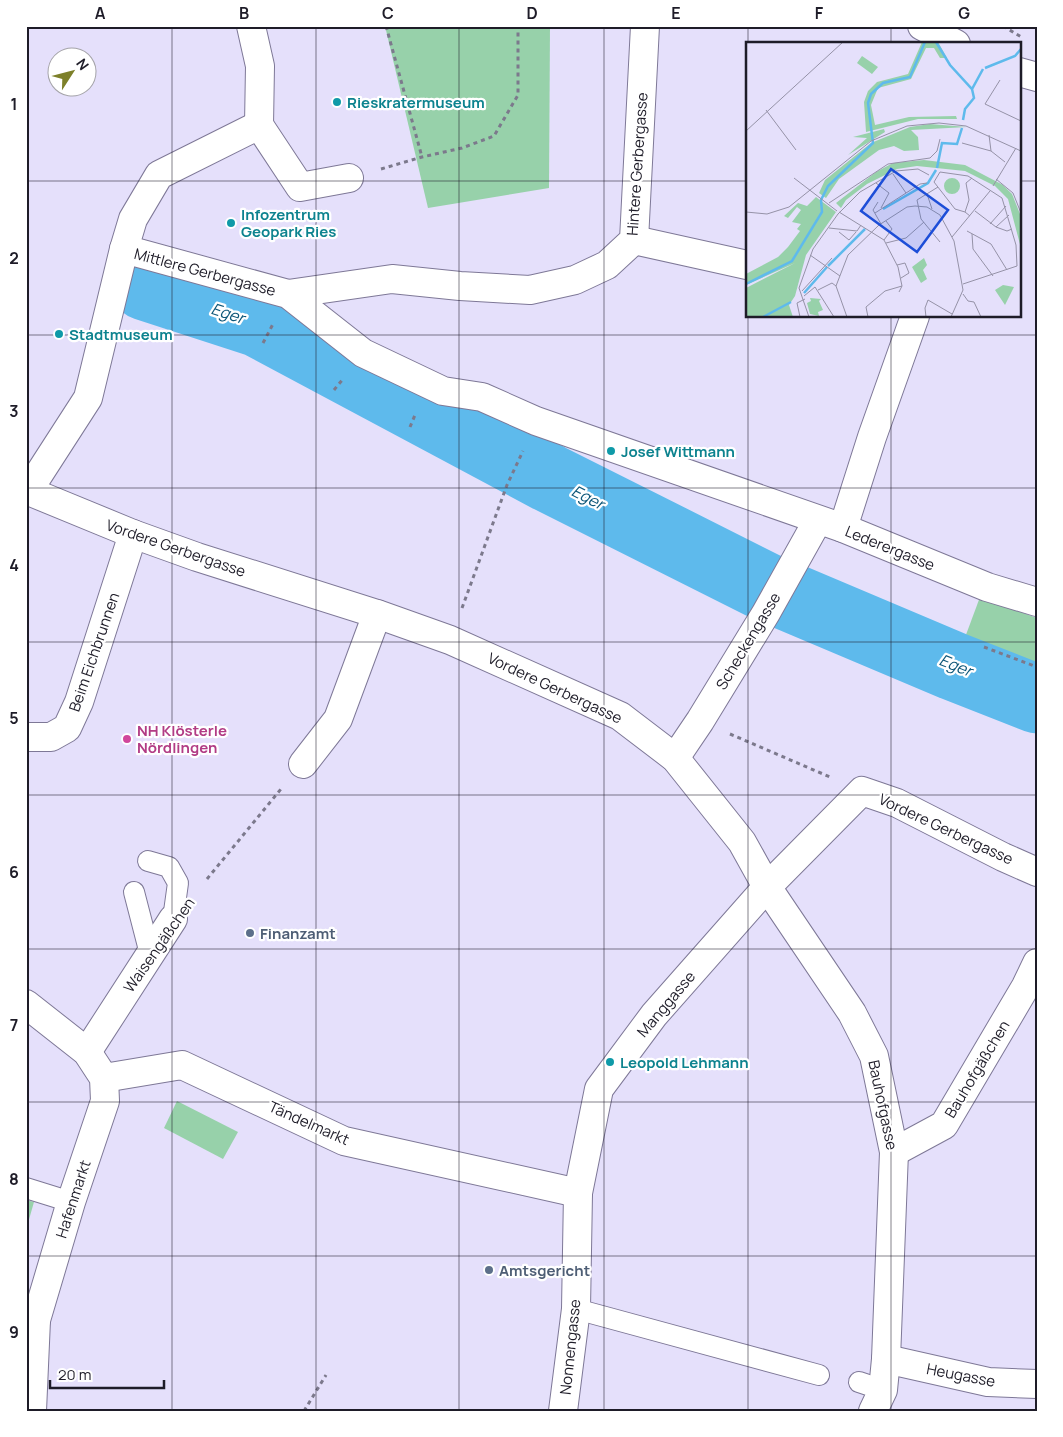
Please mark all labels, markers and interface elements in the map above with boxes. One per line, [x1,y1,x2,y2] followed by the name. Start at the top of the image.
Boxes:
[95,2,106,24] text: A
[239,2,249,24] text: B
[382,2,394,24] text: C
[526,2,538,24] text: D
[671,2,681,24] text: E
[815,2,824,24] text: F
[958,2,970,24] text: G
[746,42,1020,318] inset map
[48,48,98,98] north arrow
[72,54,94,74] text: N
[347,92,485,113] place label: Rieskratermuseum
[622,92,652,236] street label: Hintere Gerbergasse
[10,93,18,115] text: 1
[331,96,343,108] marker: Rieskratermuseum
[241,204,336,242] place label: Infozentrum Geopark Ries
[225,217,237,229] marker: Infozentrum Geopark Ries
[132,243,278,301] street label: Mittlere Gerbergasse
[9,247,19,269] text: 2
[209,297,250,329] water label: Eger
[69,324,173,345] place label: Stadtmuseum
[53,328,65,340] marker: Stadtmuseum
[9,400,19,422] text: 3
[621,441,735,462] place label: Josef Wittmann
[605,445,617,457] marker: Josef Wittmann
[568,480,610,515] water label: Eger
[103,514,249,582] street label: Vordere Gerbergasse
[842,520,938,576] street label: Lederergasse
[9,554,19,576] text: 4
[711,588,785,694] street label: Scheckengasse
[64,589,124,714] street label: Beim Eichbrunnen
[484,648,626,729] street label: Vordere Gerbergasse
[936,648,978,682] water label: Eger
[9,707,19,729] text: 5
[137,720,227,758] place label: NH Klösterle Nördlingen
[121,733,133,745] marker: NH Klösterle Nördlingen
[875,789,1017,870] street label: Vordere Gerbergasse
[9,861,19,883] text: 6
[118,893,200,997] street label: Waisengäßchen
[260,923,336,944] place label: Finanzamt
[244,927,256,939] marker: Finanzamt
[632,966,700,1042] street label: Manggasse
[10,1014,18,1036] text: 7
[940,1016,1014,1122] street label: Bauhofgäßchen
[620,1052,749,1073] place label: Leopold Lehmann
[604,1056,616,1068] marker: Leopold Lehmann
[863,1058,903,1152] street label: Bauhofgasse
[265,1096,353,1150] street label: Tändelmarkt
[51,1157,95,1241] street label: Hafenmarkt
[9,1168,19,1190] text: 8
[499,1260,590,1281] place label: Amtsgericht
[483,1264,495,1276] marker: Amtsgericht
[555,1298,585,1396] street label: Nonnengasse
[9,1321,19,1343] text: 9
[50,1357,164,1389] scale bar
[925,1358,997,1392] street label: Heugasse
[58,1364,91,1385] text: 20 m

